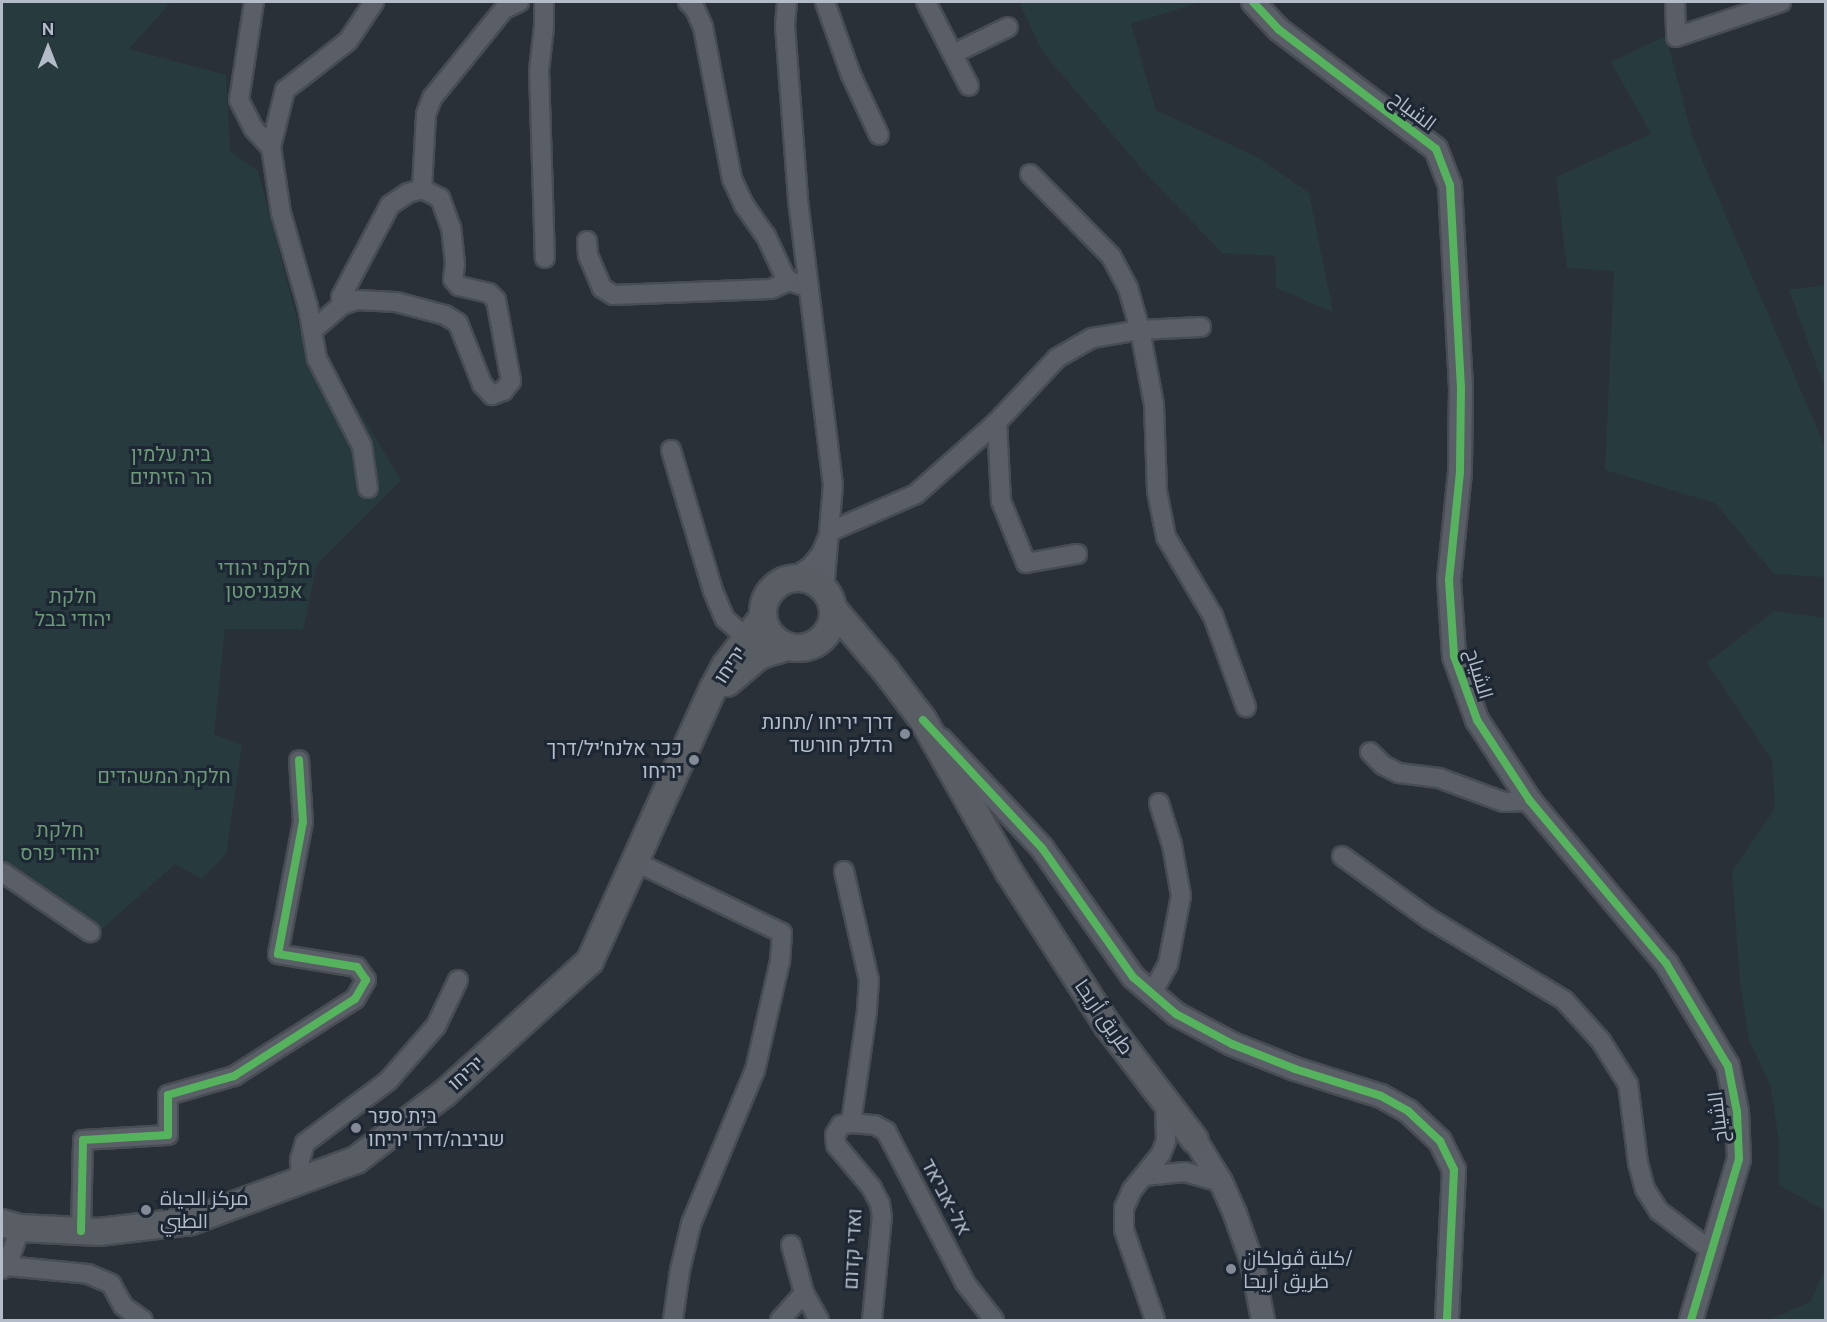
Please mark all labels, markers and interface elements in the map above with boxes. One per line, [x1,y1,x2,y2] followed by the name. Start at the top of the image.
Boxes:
[18,18,78,78] north arrow
[42,20,54,39] text: N
[1385,86,1441,136] street label: الشياح
[130,443,212,490] park label: בית עלמין הר הזיתים
[218,556,310,603] park label: חלקת יהודי אפגניסטן
[35,584,111,631] park label: חלקת יהודי בבל
[709,642,751,688] street label: יריחו
[1460,646,1498,702] street label: الشياح
[762,710,893,757] place label: דרך יריחו /תחנת הדלק חורשד
[898,727,912,741] marker: דרך יריחו /תחנת הדלק חורשד
[547,736,682,783] place label: ככר אלנח׳יל/דרך יריחו
[687,753,701,767] marker: ככר אלנח׳יל/דרך יריחו
[97,764,231,788] park label: חלקת המשהדים
[20,819,100,866] park label: חלקת יהודי פרס
[1069,975,1139,1059] street label: طريق أريحا
[443,1051,489,1095] street label: יריחו
[1703,1090,1733,1144] street label: الشياح
[368,1104,505,1151] place label: בית ספר שביבה/דרך יריחו
[349,1121,363,1135] marker: בית ספר שביבה/דרך יריחו
[916,1155,976,1239] street label: אל-אביאד
[160,1186,249,1233] place label: مركز الحياة الطبي
[137,1201,155,1219] marker: مركز الحياة الطبي
[839,1208,867,1290] street label: ואדי קדום
[1243,1246,1353,1293] place label: كلية ڤولكان/ طريق أريحا
[1224,1262,1238,1276] marker: كلية ڤولكان/ طريق أريحا

